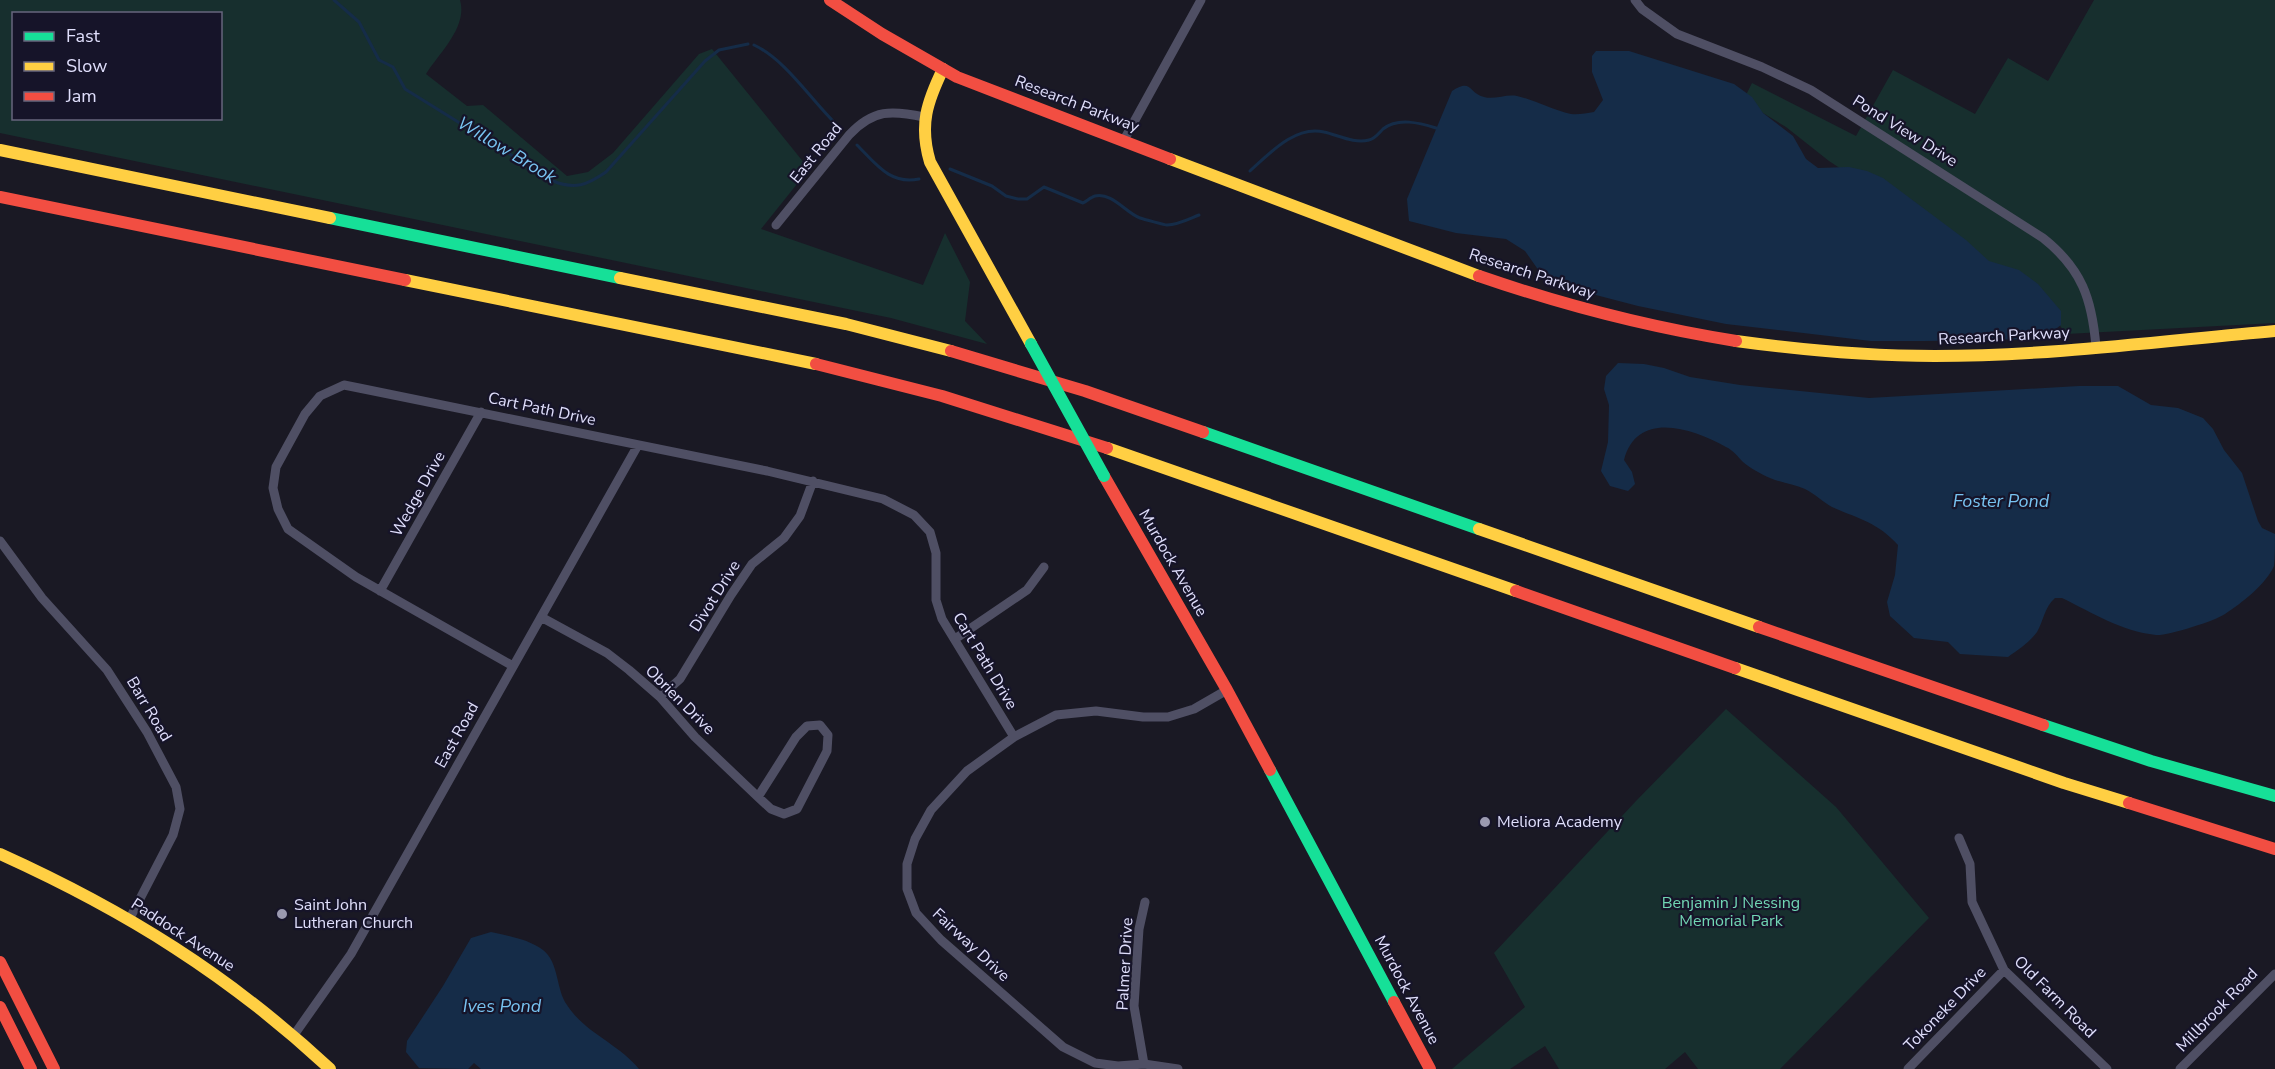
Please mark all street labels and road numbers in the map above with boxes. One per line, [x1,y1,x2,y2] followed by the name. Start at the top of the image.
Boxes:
[1012,70,1143,138] street label: Research Parkway
[1848,90,1962,172] street label: Pond View Drive
[785,118,847,188] street label: East Road
[1466,243,1599,305] street label: Research Parkway
[1938,322,2071,350] street label: Research Parkway
[486,387,598,431] street label: Cart Path Drive
[385,447,451,541] street label: Wedge Drive
[1133,505,1213,621] street label: Murdock Avenue
[684,556,746,636] street label: Divot Drive
[947,608,1023,714] street label: Cart Path Drive
[640,660,720,740] street label: Obrien Drive
[121,672,177,746] street label: Barr Road
[430,698,484,772] street label: East Road
[127,893,239,977] street label: Paddock Avenue
[927,903,1015,987] street label: Fairway Drive
[1112,917,1138,1011] street label: Palmer Drive
[1369,932,1445,1048] street label: Murdock Avenue
[2009,951,2101,1043] street label: Old Farm Road
[1899,962,1991,1056] street label: Tokoneke Drive
[2171,963,2263,1057] street label: Millbrook Road

